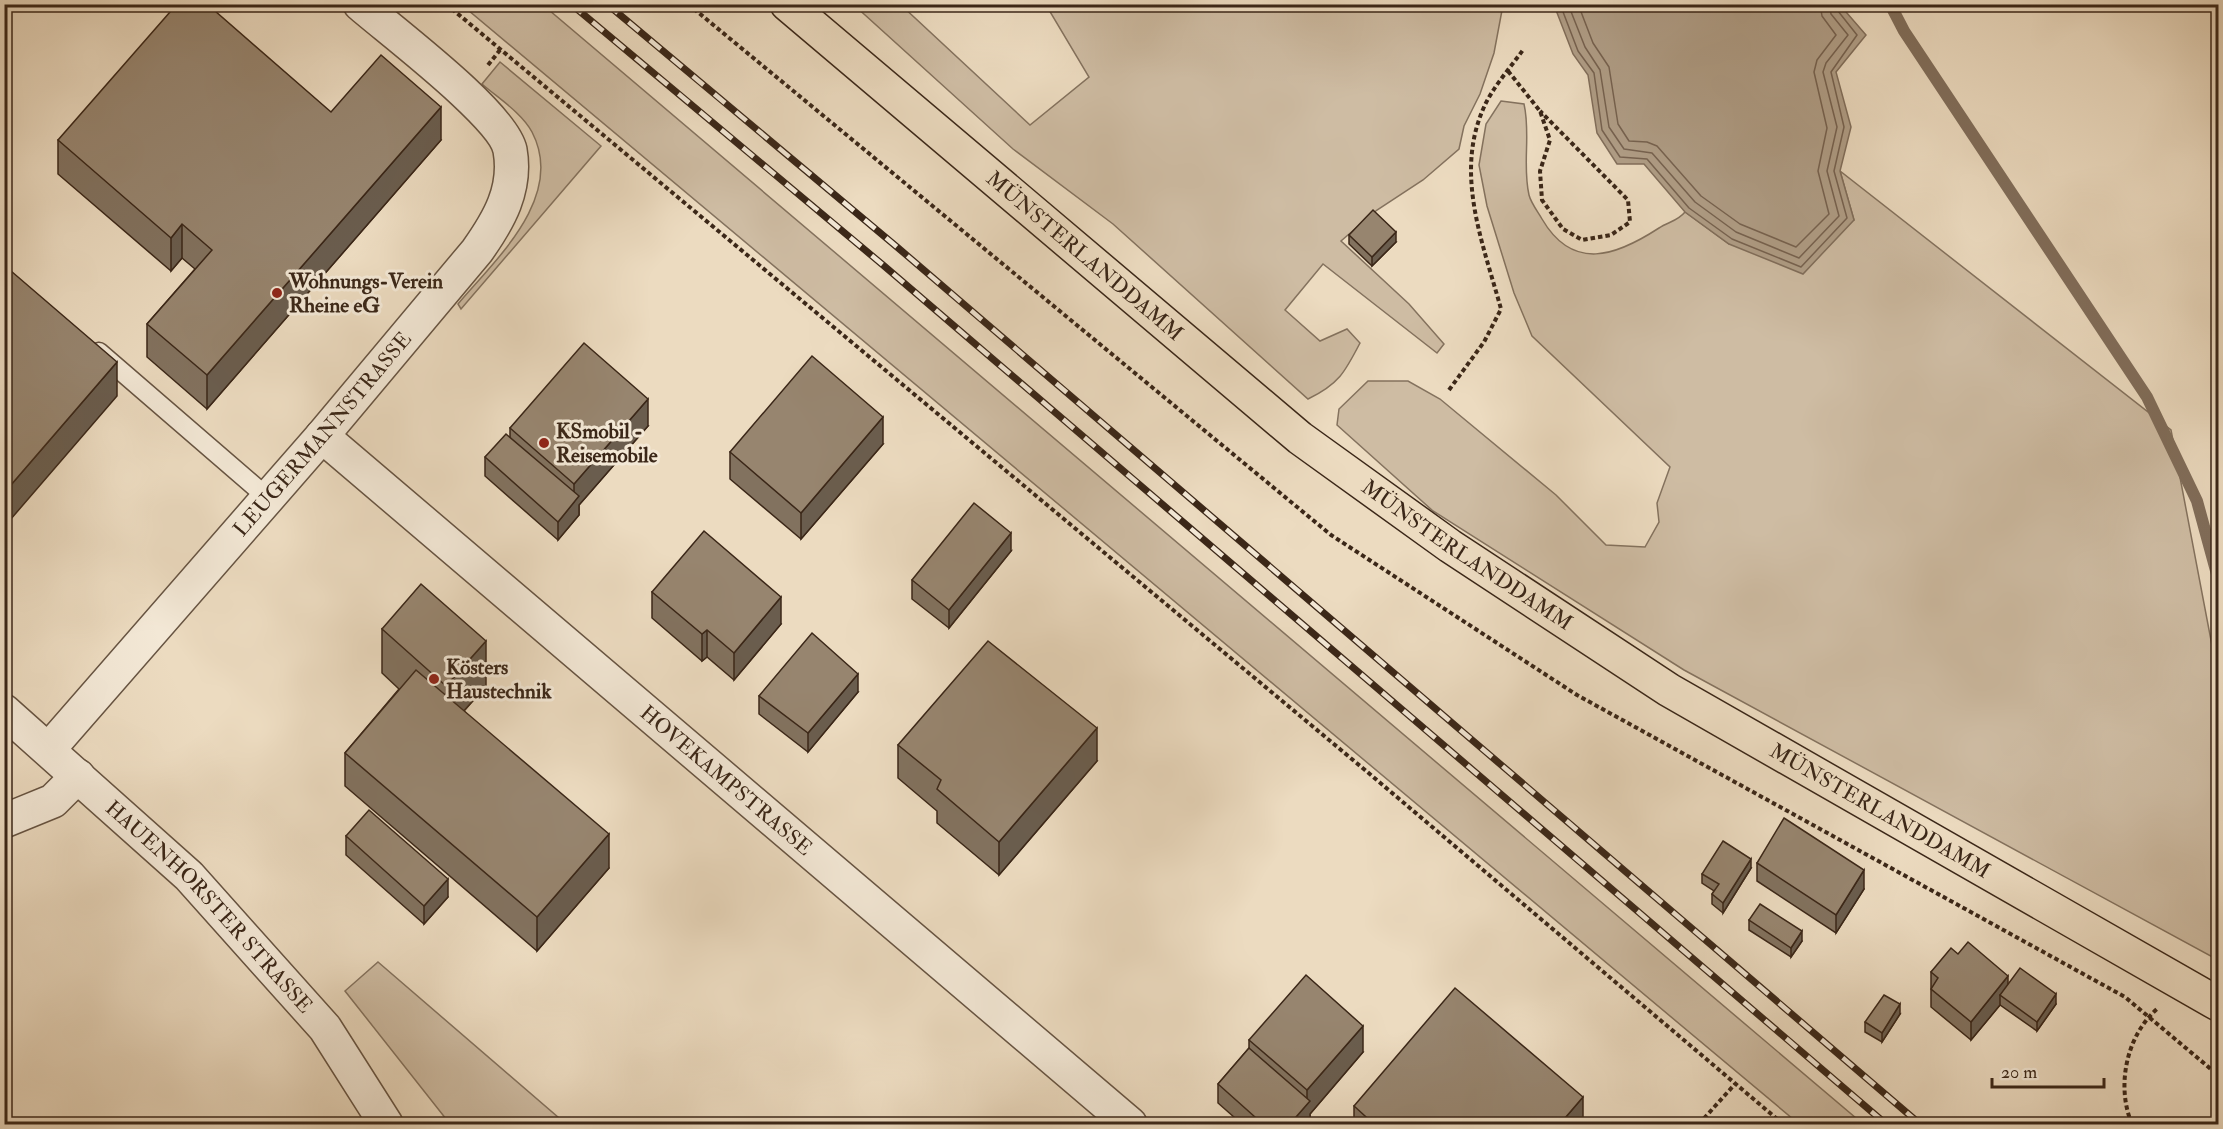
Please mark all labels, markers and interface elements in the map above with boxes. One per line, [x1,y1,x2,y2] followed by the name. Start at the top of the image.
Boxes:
[981,165,1189,347] street label: MÜNSTERLANDDAMM
[288,268,443,319] place label: Wohnungs-Verein Rheine eG
[270,286,284,300] marker: Wohnungs-Verein Rheine eG
[227,326,417,542] street label: LEUGERMANNSTRASSE
[556,418,658,469] place label: KSmobil - Reisemobile
[537,436,551,450] marker: KSmobil - Reisemobile
[1356,473,1578,636] street label: MÜNSTERLANDDAMM
[446,654,552,705] place label: Kösters Haustechnik
[427,672,441,686] marker: Kösters Haustechnik
[634,699,818,861] street label: HOVEKAMPSTRASSE
[1765,737,1995,884] street label: MÜNSTERLANDDAMM
[100,795,319,1019] street label: HAUENHORSTER STRASSE
[1992,1051,2104,1089] scale bar
[2001,1061,2037,1084] text: 20 m

